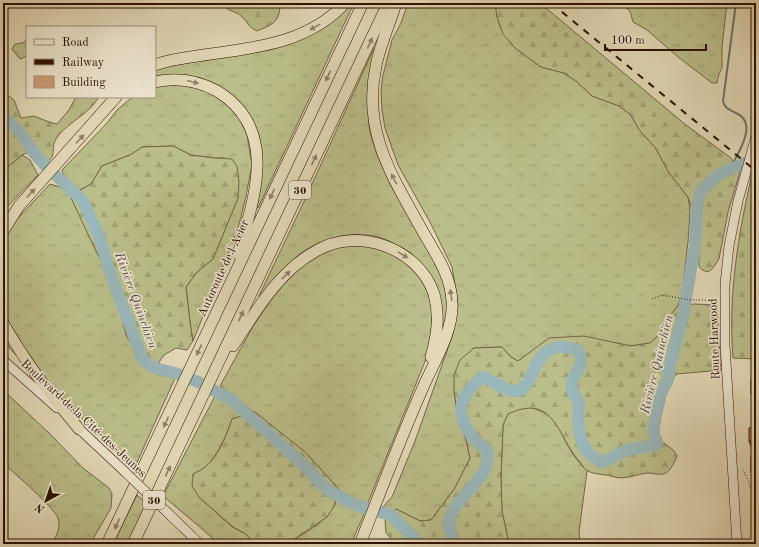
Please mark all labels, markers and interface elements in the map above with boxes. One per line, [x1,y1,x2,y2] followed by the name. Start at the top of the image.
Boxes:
[309,24,320,31] one-way arrow
[26,26,156,98] legend
[605,26,706,52] scale bar
[611,35,645,47] text: 100 m
[62,37,89,49] text: Road
[367,37,373,48] one-way arrow
[62,57,105,69] text: Railway
[325,71,331,82] one-way arrow
[62,77,106,89] text: Building
[187,79,200,85] one-way arrow
[75,134,84,145] one-way arrow
[311,154,317,166] one-way arrow
[391,173,397,185] one-way arrow
[289,181,311,199] road number: 30
[26,188,36,198] one-way arrow
[269,188,275,199] one-way arrow
[196,218,252,319] street label: Autoroute de l'Acier
[112,250,159,351] water label: Rivière Quinchien
[398,251,408,259] one-way arrow
[281,270,291,280] one-way arrow
[448,289,454,301] one-way arrow
[708,298,722,380] street label: Route Harwood
[238,310,244,321] one-way arrow
[639,313,676,416] water label: Rivière Quinchien
[196,344,202,356] one-way arrow
[19,358,148,480] street label: Boulevard de la Cité-des-Jeunes
[163,416,169,427] one-way arrow
[165,465,171,476] one-way arrow
[26,481,66,521] north arrow
[143,491,165,509] road number: 30
[33,500,47,514] text: N
[114,518,120,529] one-way arrow

